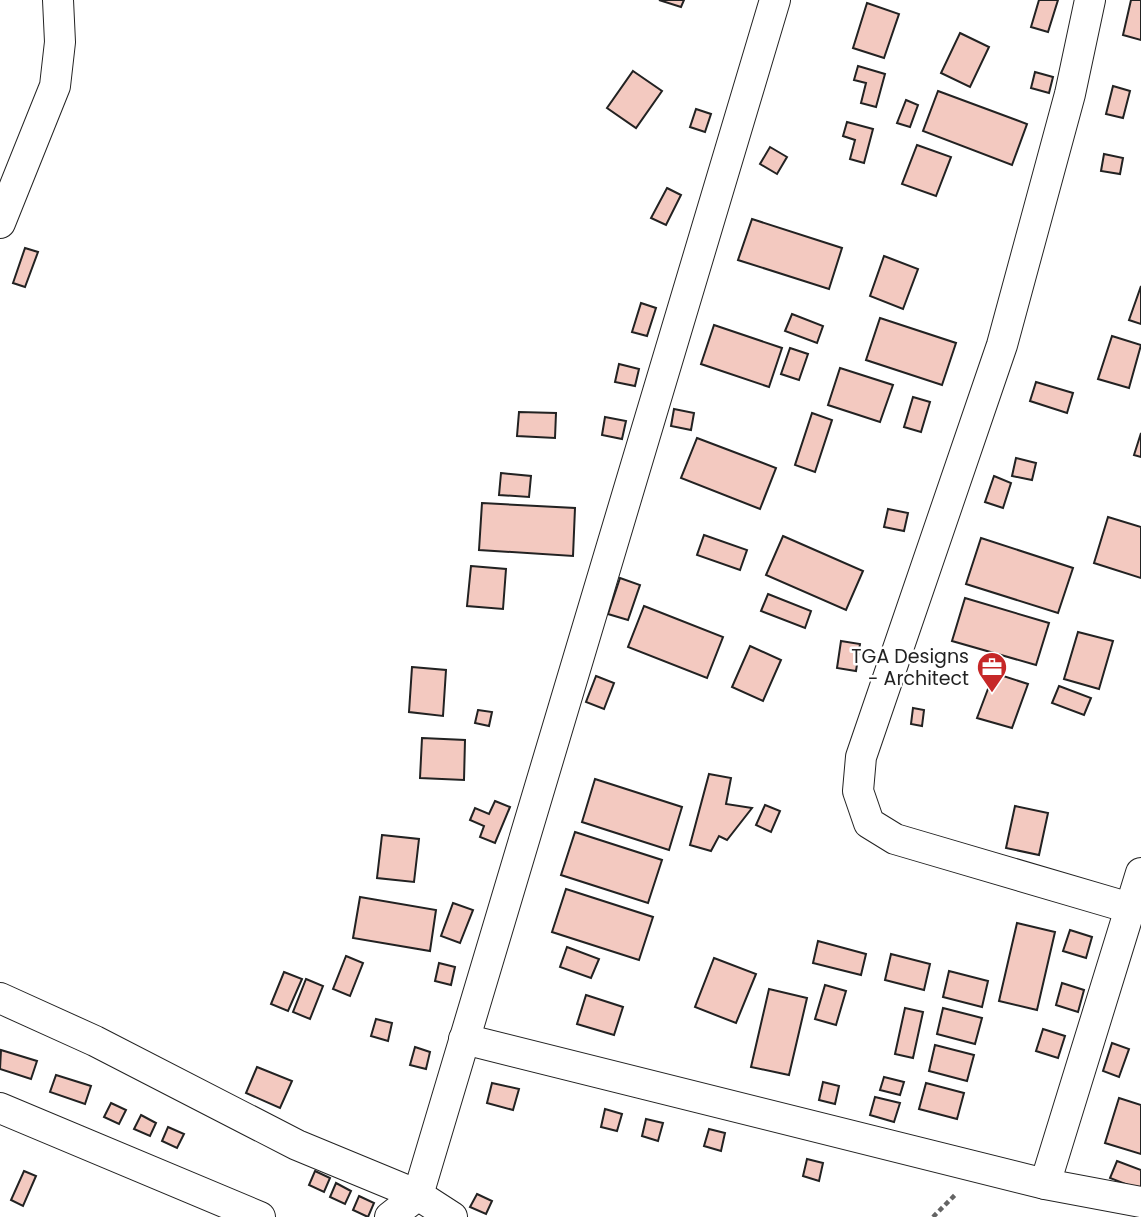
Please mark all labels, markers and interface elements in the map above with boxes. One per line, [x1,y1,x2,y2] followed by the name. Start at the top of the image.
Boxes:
[851,643,969,692] place label: TGA Designs - Architect
[975,650,1009,694] office icon: TGA Designs - Architect

